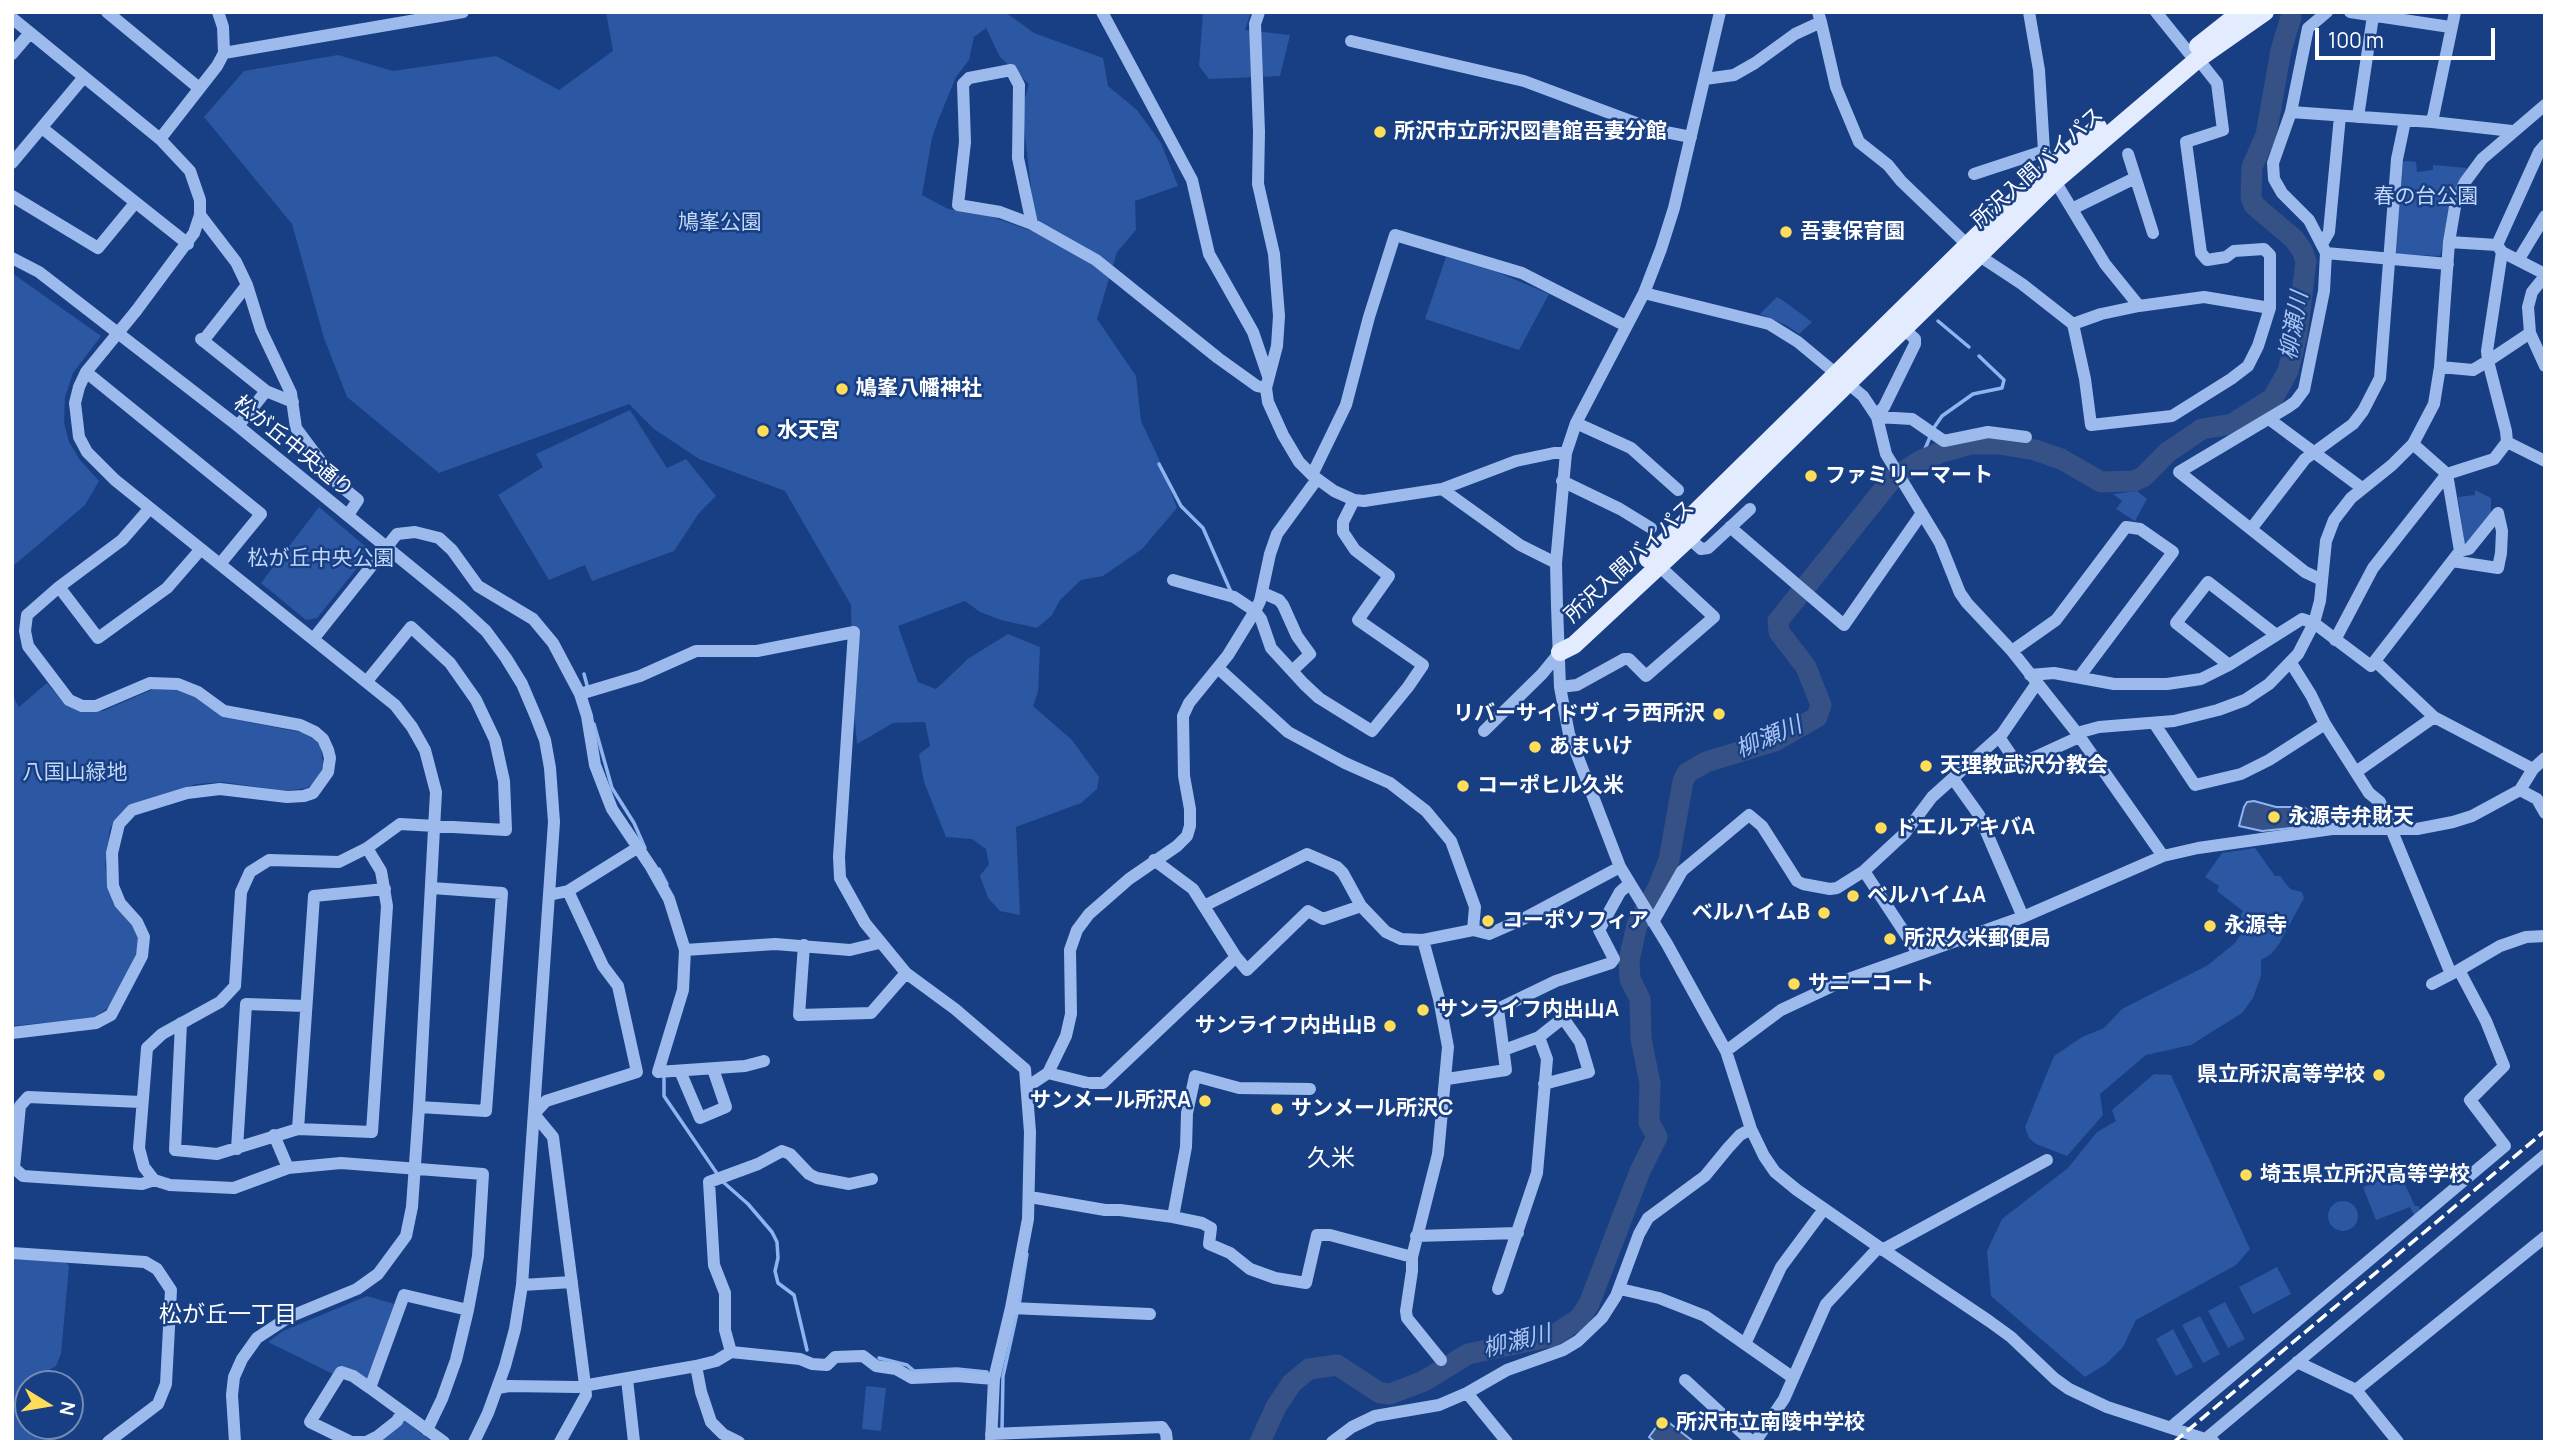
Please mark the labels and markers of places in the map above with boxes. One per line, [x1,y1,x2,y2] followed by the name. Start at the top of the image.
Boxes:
[1394,119,1667,145] place label: 所沢市立所沢図書館吾妻分館
[1372,124,1388,140] marker: 所沢市立所沢図書館吾妻分館
[1800,219,1905,245] place label: 吾妻保育園
[1778,224,1794,240] marker: 吾妻保育園
[856,376,982,402] place label: 鳩峯八幡神社
[834,381,850,397] marker: 鳩峯八幡神社
[777,418,840,444] place label: 水天宮
[755,423,771,439] marker: 水天宮
[1825,463,1993,489] place label: ファミリーマート
[1803,468,1819,484] marker: ファミリーマート
[1453,701,1705,727] place label: リバーサイドヴィラ西所沢
[1711,706,1727,722] marker: リバーサイドヴィラ西所沢
[1549,734,1633,760] place label: あまいけ
[1527,739,1543,755] marker: あまいけ
[1940,753,2108,779] place label: 天理教武沢分教会
[1918,758,1934,774] marker: 天理教武沢分教会
[1477,773,1624,799] place label: コーポヒル久米
[1455,778,1471,794] marker: コーポヒル久米
[2288,804,2414,830] place label: 永源寺弁財天
[2266,809,2282,825] marker: 永源寺弁財天
[1895,815,2035,841] place label: ドエルアキバA
[1873,820,1889,836] marker: ドエルアキバA
[1867,883,1986,909] place label: ベルハイムA
[1845,888,1861,904] marker: ベルハイムA
[1692,900,1810,926] place label: ベルハイムB
[1816,905,1832,921] marker: ベルハイムB
[1502,908,1649,934] place label: コーポソフィア
[1480,913,1496,929] marker: コーポソフィア
[2224,913,2287,939] place label: 永源寺
[2202,918,2218,934] marker: 永源寺
[1904,926,2051,952] place label: 所沢久米郵便局
[1882,931,1898,947] marker: 所沢久米郵便局
[1808,971,1934,997] place label: サニーコート
[1786,976,1802,992] marker: サニーコート
[1437,997,1619,1023] place label: サンライフ内出山A
[1415,1002,1431,1018] marker: サンライフ内出山A
[1195,1013,1376,1039] place label: サンライフ内出山B
[1382,1018,1398,1034] marker: サンライフ内出山B
[2197,1062,2365,1088] place label: 県立所沢高等学校
[2371,1067,2387,1083] marker: 県立所沢高等学校
[1030,1088,1191,1114] place label: サンメール所沢A
[1197,1093,1213,1109] marker: サンメール所沢A
[1291,1096,1454,1122] place label: サンメール所沢C
[1269,1101,1285,1117] marker: サンメール所沢C
[2260,1162,2470,1188] place label: 埼玉県立所沢高等学校
[2238,1167,2254,1183] marker: 埼玉県立所沢高等学校
[1676,1410,1865,1436] place label: 所沢市立南陵中学校
[1654,1415,1670,1431] marker: 所沢市立南陵中学校

